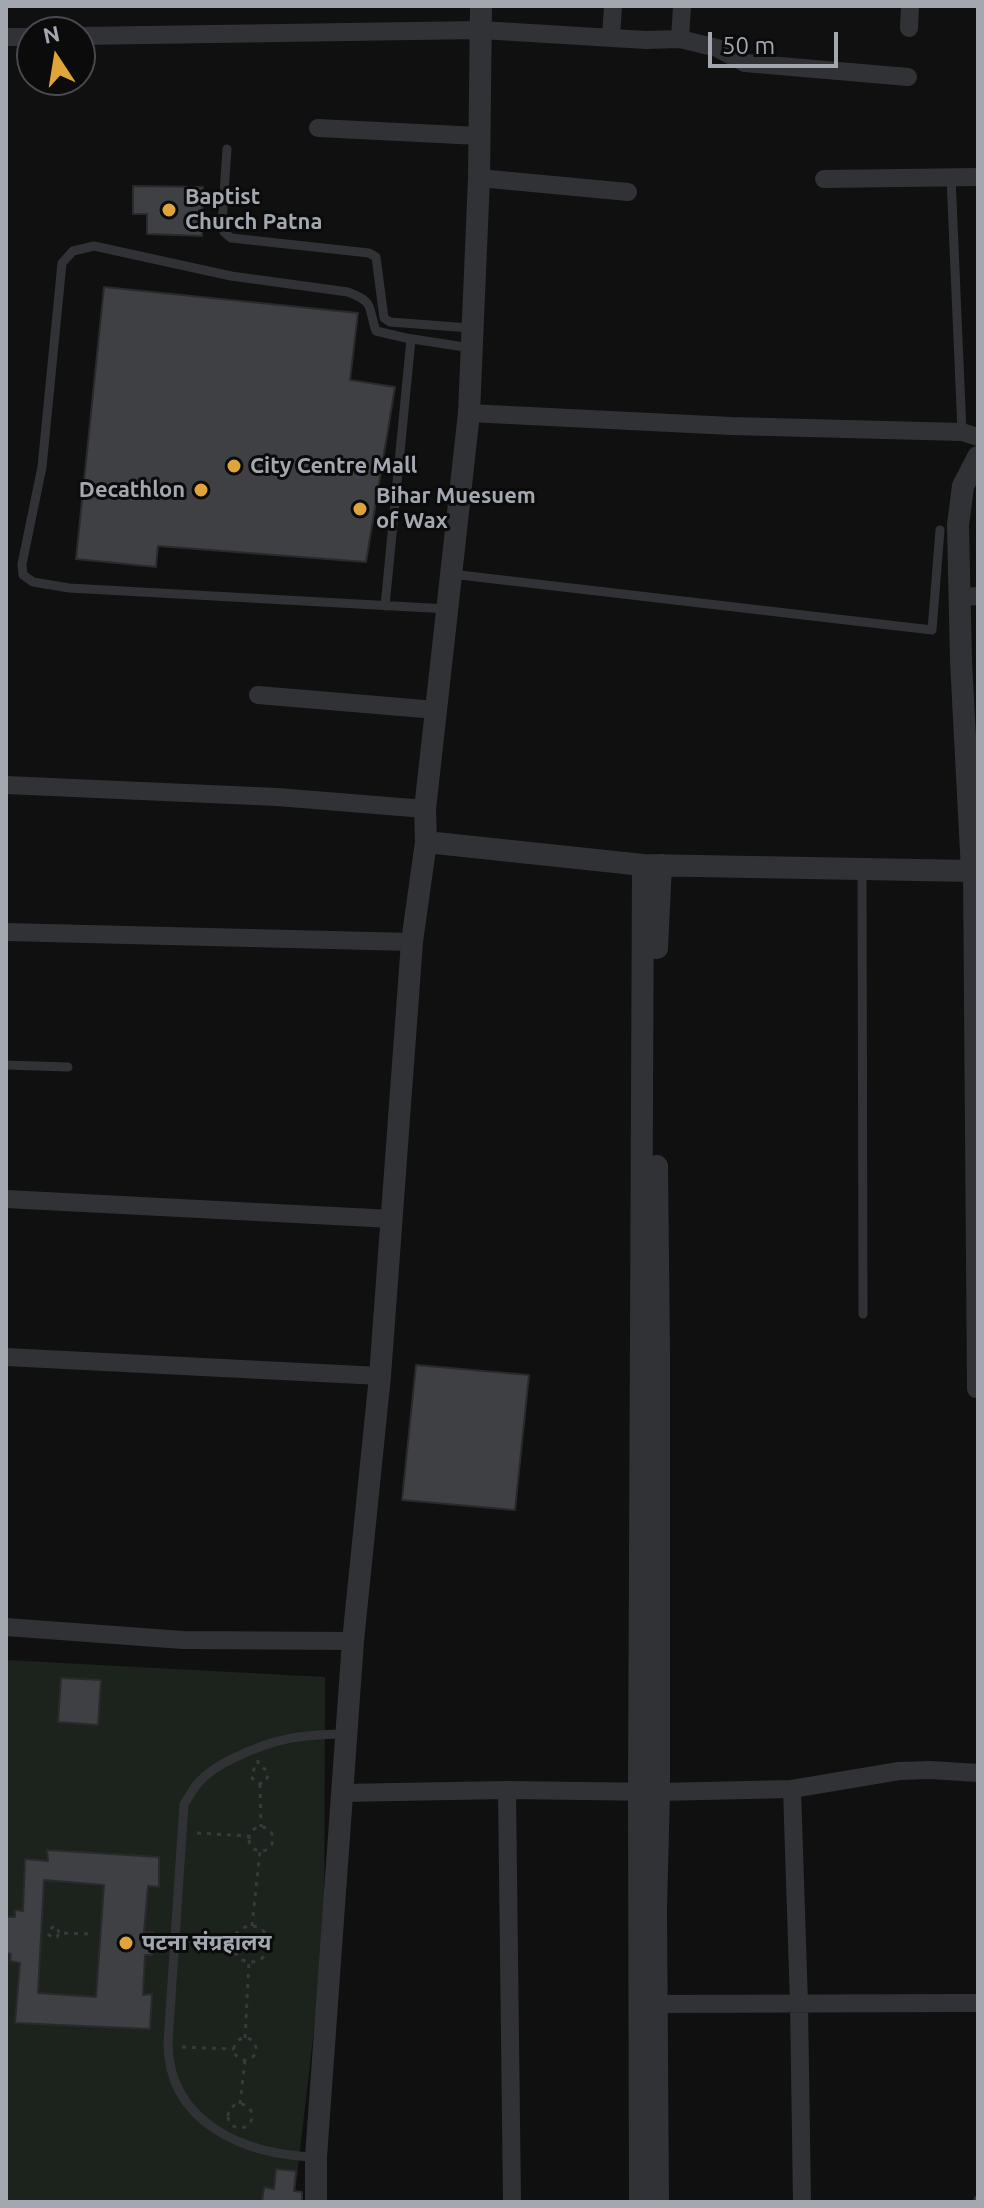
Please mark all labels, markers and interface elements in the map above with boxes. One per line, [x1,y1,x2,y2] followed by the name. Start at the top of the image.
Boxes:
[16,16,96,96] north arrow
[712,16,842,66] scale bar
[41,20,62,48] text: N
[722,32,775,59] text: 50 m
[185,184,322,236] place label: Baptist Church Patna
[160,201,178,219] marker: Baptist Church Patna
[250,453,417,479] place label: City Centre Mall
[225,457,243,475] marker: City Centre Mall
[79,477,185,503] place label: Decathlon
[192,481,210,499] marker: Decathlon
[376,483,536,534] place label: Bihar Muesuem of Wax
[351,500,369,518] marker: Bihar Muesuem of Wax
[142,1930,272,1956] place label: पटना संग्रहालय
[117,1934,135,1952] marker: पटना संग्रहालय

